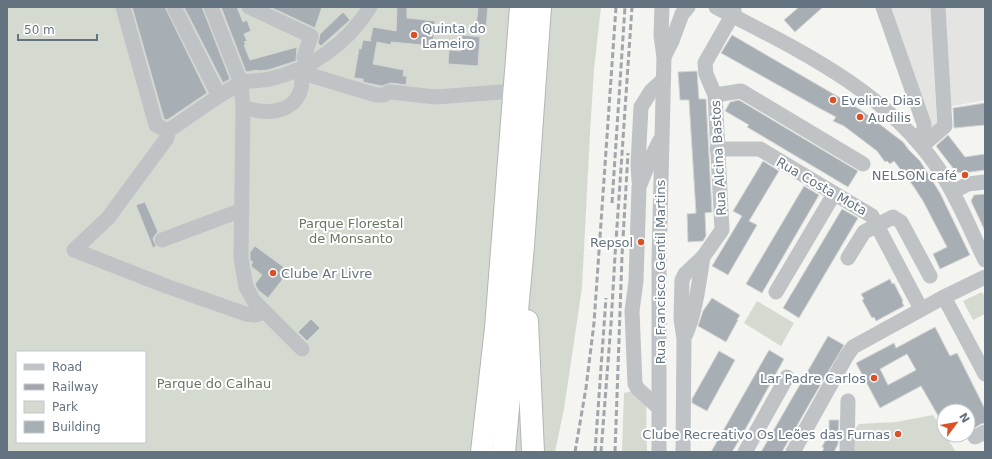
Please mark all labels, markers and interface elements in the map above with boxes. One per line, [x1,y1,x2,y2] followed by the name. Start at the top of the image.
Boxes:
[18,16,97,42] scale bar
[422,21,486,51] place label: Quinta do Lameiro
[24,23,55,37] text: 50 m
[409,30,419,40] marker: Quinta do Lameiro
[841,93,921,108] place label: Eveline Dias
[828,95,838,105] marker: Eveline Dias
[708,100,729,216] street label: Rua Alcina Bastos
[868,110,911,125] place label: Audilis
[855,112,865,122] marker: Audilis
[774,154,870,218] street label: Rua Costa Mota
[872,168,957,183] place label: NELSON café
[960,170,970,180] marker: NELSON café
[653,179,668,364] street label: Rua Francisco Gentil Martins
[299,216,403,246] park label: Parque Florestal de Monsanto
[590,235,633,250] place label: Repsol
[636,237,646,247] marker: Repsol
[281,266,372,281] place label: Clube Ar Livre
[268,268,278,278] marker: Clube Ar Livre
[16,351,146,443] legend
[52,360,82,374] text: Road
[760,371,866,386] place label: Lar Padre Carlos
[869,373,879,383] marker: Lar Padre Carlos
[157,376,271,391] park label: Parque do Calhau
[52,380,98,394] text: Railway
[52,400,78,414] text: Park
[936,403,976,443] north arrow
[956,411,972,425] text: N
[52,420,101,434] text: Building
[642,427,890,442] place label: Clube Recreativo Os Leões das Furnas
[893,429,903,439] marker: Clube Recreativo Os Leões das Furnas

